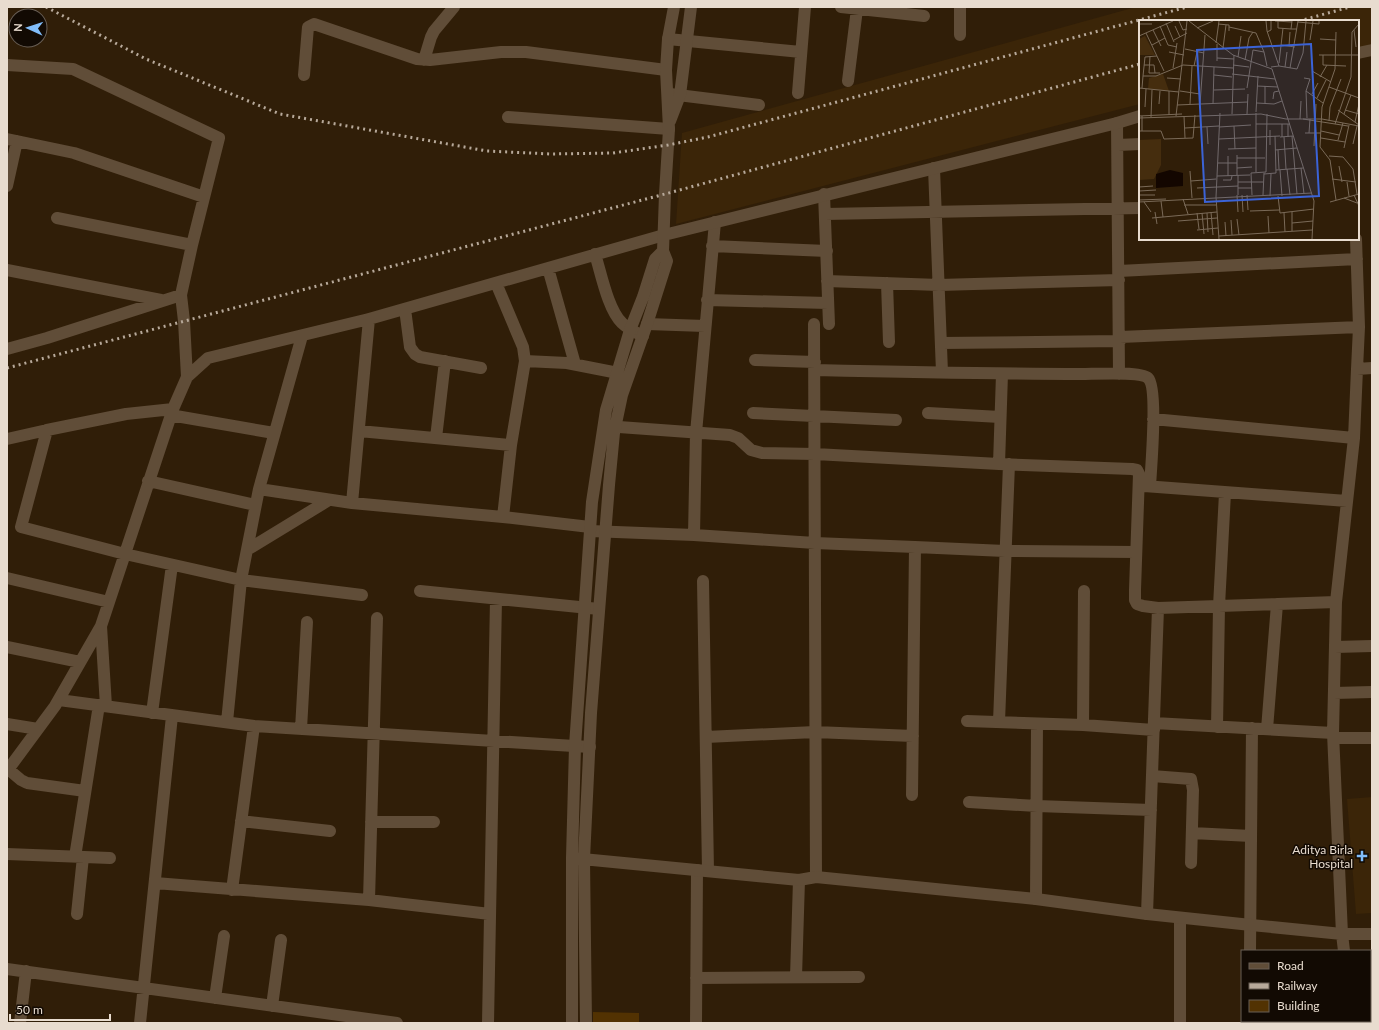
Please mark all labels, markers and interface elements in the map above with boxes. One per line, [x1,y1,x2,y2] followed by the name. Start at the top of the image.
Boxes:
[8,8,48,48] north arrow
[1139,20,1359,240] inset map
[11,23,24,32] text: N
[1292,842,1353,871] place label: Aditya Birla Hospital
[1356,850,1368,862] marker: Aditya Birla Hospital
[1241,950,1371,1022] legend
[1277,958,1304,973] text: Road
[1277,978,1318,993] text: Railway
[10,996,110,1022] scale bar
[1277,998,1320,1013] text: Building
[16,1002,43,1017] text: 50 m

